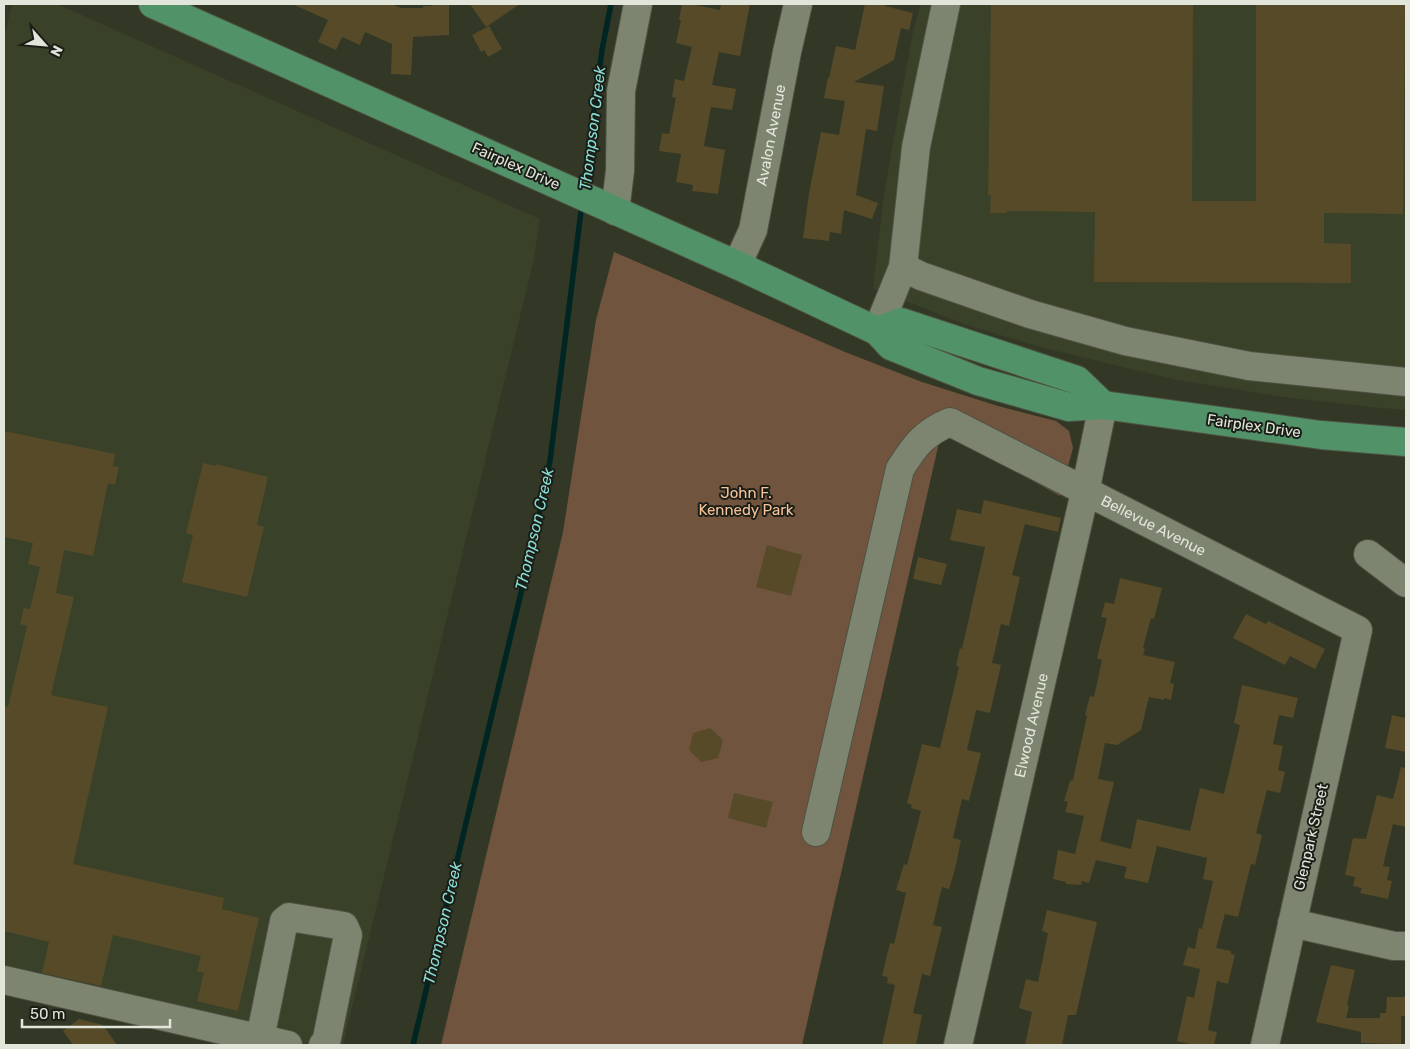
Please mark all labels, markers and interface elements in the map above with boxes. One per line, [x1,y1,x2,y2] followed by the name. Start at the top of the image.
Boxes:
[20,20,70,70] north arrow
[46,42,66,59] text: N
[575,64,610,191] water label: Thompson Creek
[753,83,790,188] street label: Avalon Avenue
[469,139,563,193] street label: Fairplex Drive
[1206,411,1302,441] street label: Fairplex Drive
[511,465,558,592] water label: Thompson Creek
[698,484,794,519] park label: John F. Kennedy Park
[1098,491,1209,560] street label: Bellevue Avenue
[1011,671,1052,779] street label: Elwood Avenue
[1290,782,1332,892] street label: Glenpark Street
[419,859,466,986] water label: Thompson Creek
[22,996,170,1028] scale bar
[30,1005,65,1023] text: 50 m

